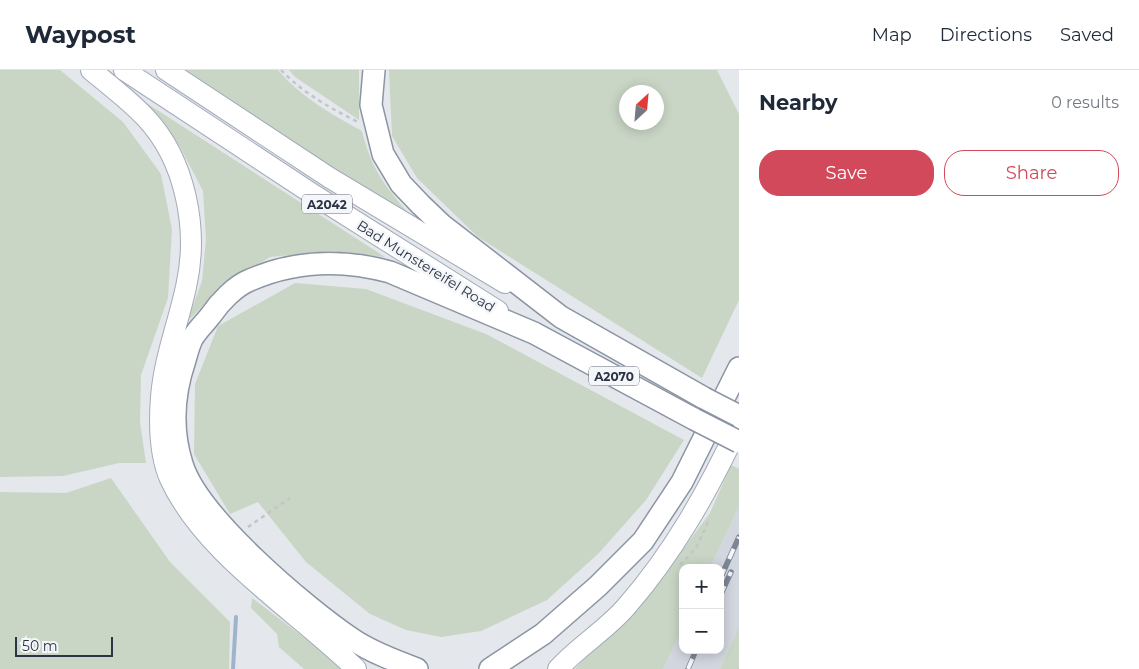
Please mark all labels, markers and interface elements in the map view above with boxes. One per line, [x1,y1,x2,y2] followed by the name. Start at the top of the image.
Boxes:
[25,20,136,49] text: Waypost
[872,24,912,46] text: Map
[940,24,1032,46] text: Directions
[1060,24,1114,46] text: Saved
[619,85,664,130] north arrow
[759,90,838,115] text: Nearby
[1051,93,1119,112] text: 0 results
[759,150,934,196] button: Save
[944,150,1119,196] button: Share
[302,195,352,214] road number: A2042
[354,216,498,316] street label: Bad Munstereifel Road
[589,366,639,386] road number: A2070
[679,564,724,654] map controls
[679,564,724,609] button: +
[679,609,724,654] button: −
[15,634,112,657] scale bar
[22,637,58,655] text: 50 m

